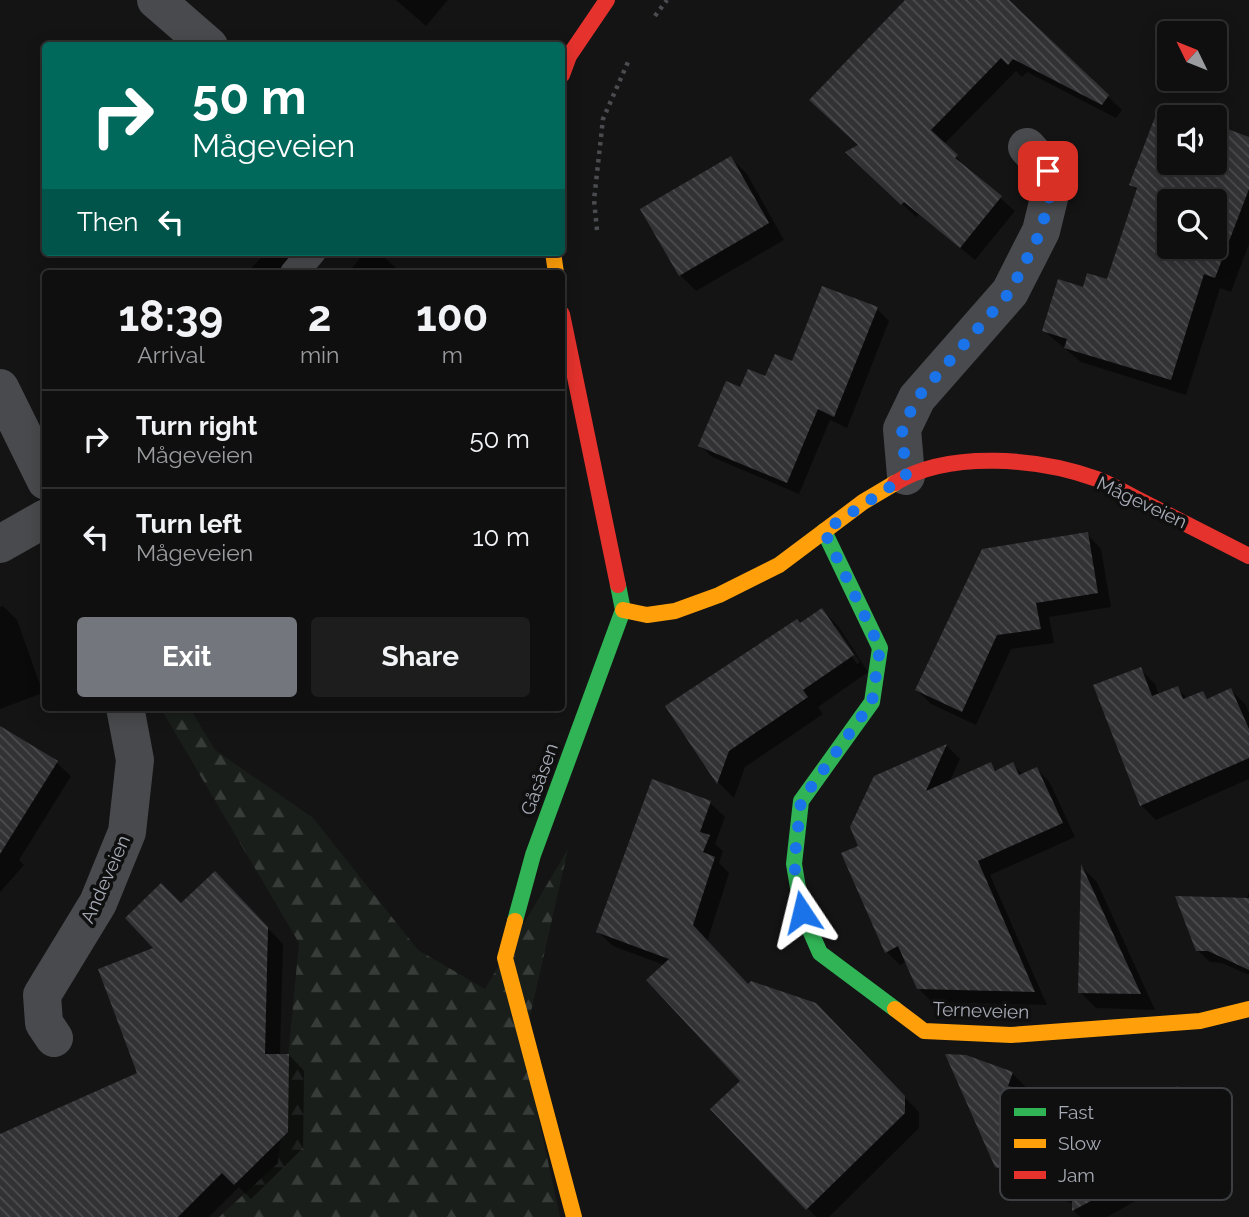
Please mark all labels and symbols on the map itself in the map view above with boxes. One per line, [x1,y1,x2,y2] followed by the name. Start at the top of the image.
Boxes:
[1157,21,1227,91] north arrow
[1018,141,1078,201] pin
[1093,472,1191,532] street label: Mågeveien
[516,740,562,818] street label: Gåsåsen
[76,832,134,926] street label: Andeveien
[765,875,839,949] position arrow
[932,997,1030,1023] street label: Terneveien
[1000,1088,1232,1200] legend
[1058,1101,1094,1123] text: Fast
[1058,1132,1102,1154] text: Slow
[1058,1164,1095,1186] text: Jam

